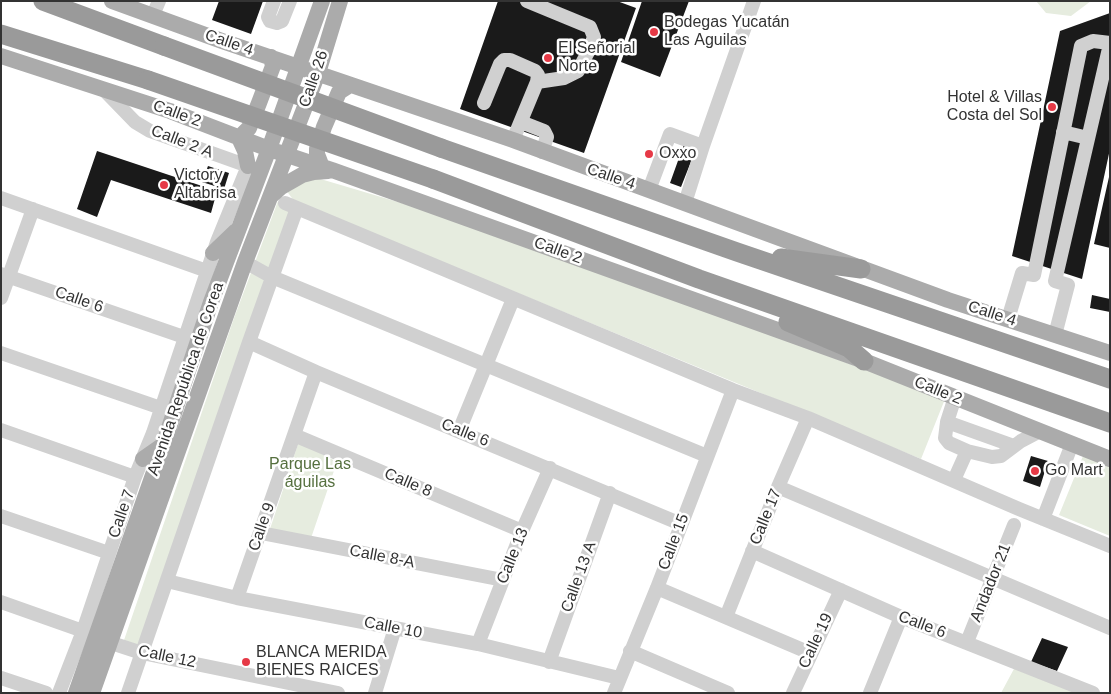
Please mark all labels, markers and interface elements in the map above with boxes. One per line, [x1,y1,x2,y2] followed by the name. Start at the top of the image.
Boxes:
[664,13,789,51] place label: Bodegas Yucatán Las Aguilas
[202,26,256,60] street label: Calle 4
[648,26,660,38] marker: Bodegas Yucatán Las Aguilas
[558,39,635,77] place label: El Señorial Norte
[295,48,333,110] street label: Calle 26
[542,52,554,64] marker: El Señorial Norte
[947,88,1042,126] place label: Hotel & Villas Costa del Sol
[150,96,204,132] street label: Calle 2
[1046,101,1058,113] marker: Hotel & Villas Costa del Sol
[148,121,216,163] street label: Calle 2 A
[659,144,696,164] place label: Oxxo
[643,148,655,160] marker: Oxxo
[584,160,638,194] street label: Calle 4
[174,166,236,204] place label: Victory Altabrisa
[158,179,170,191] marker: Victory Altabrisa
[531,233,585,269] street label: Calle 2
[144,280,228,478] street label: Avenida República de Corea
[52,283,106,317] street label: Calle 6
[965,297,1019,331] street label: Calle 4
[911,373,965,409] street label: Calle 2
[438,415,492,451] street label: Calle 6
[269,455,351,493] park label: Parque Las águilas
[1045,461,1103,481] place label: Go Mart
[381,464,435,502] street label: Calle 8
[1029,465,1041,477] marker: Go Mart
[746,486,786,548] street label: Calle 17
[105,487,139,541] street label: Calle 7
[245,500,279,554] street label: Calle 9
[655,511,693,573] street label: Calle 15
[493,525,533,587] street label: Calle 13
[557,539,601,615] street label: Calle 13 A
[348,541,416,573] street label: Calle 8-A
[967,541,1015,625] street label: Andador 21
[895,607,949,643] street label: Calle 6
[795,610,837,672] street label: Calle 19
[362,613,424,643] street label: Calle 10
[136,642,198,672] street label: Calle 12
[256,643,387,681] place label: BLANCA MERIDA BIENES RAICES
[240,656,252,668] marker: BLANCA MERIDA BIENES RAICES

